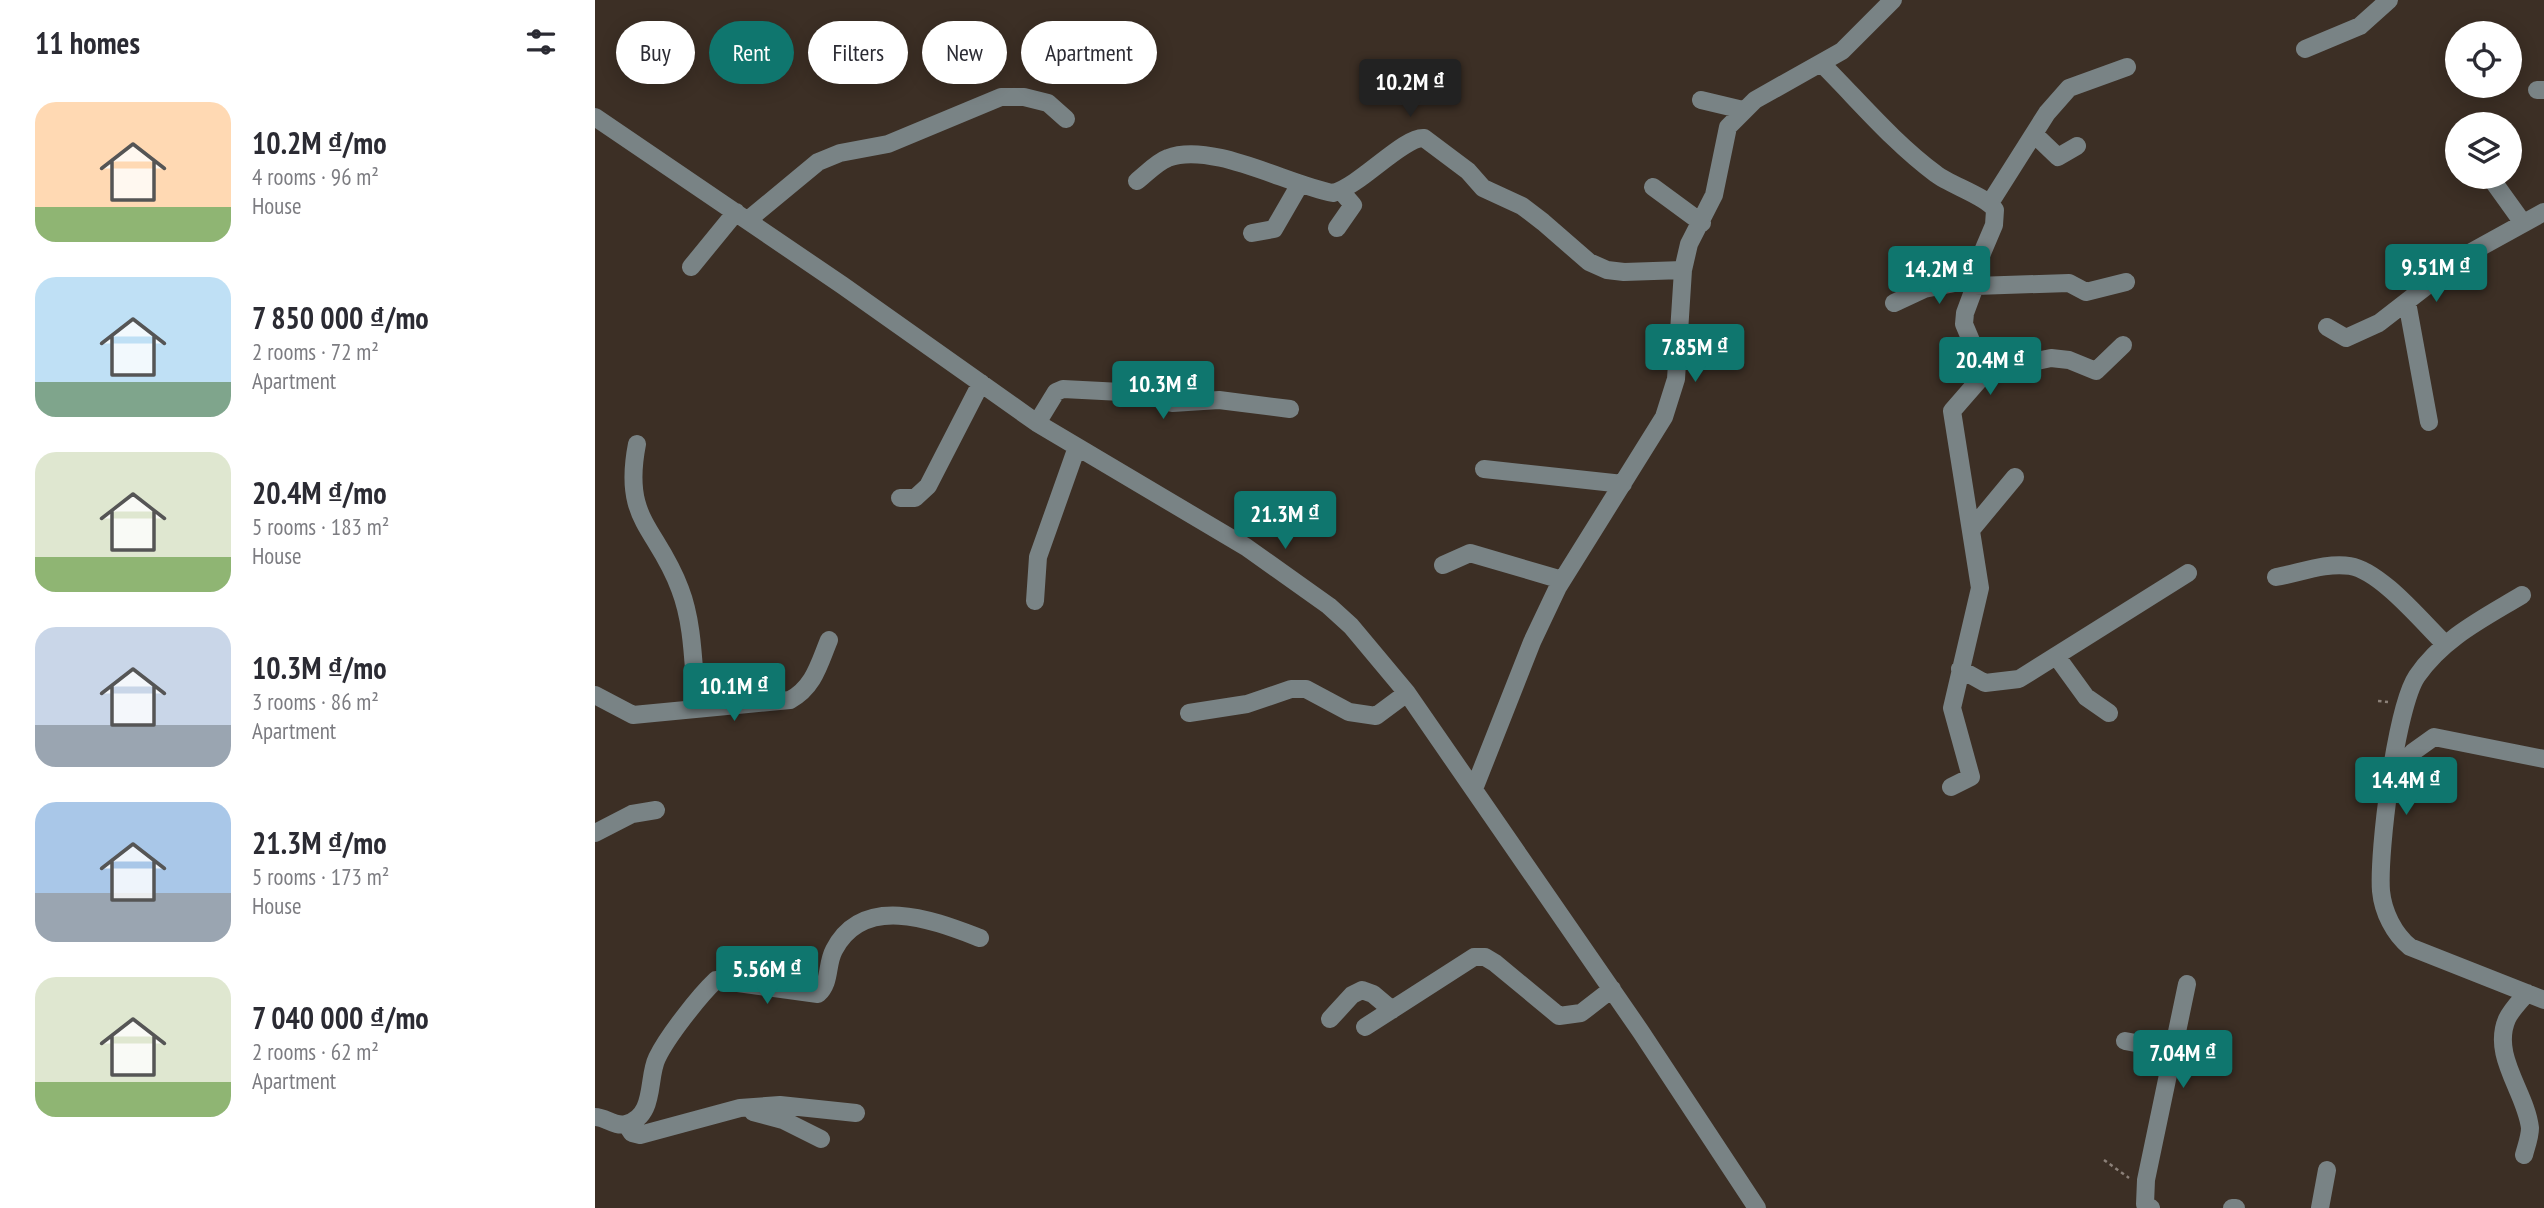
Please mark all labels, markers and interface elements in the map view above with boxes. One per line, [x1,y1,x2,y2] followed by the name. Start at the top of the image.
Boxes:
[616,21,695,84] chip: Buy
[709,21,794,84] chip: Rent
[808,21,908,84] chip: Filters
[922,21,1007,84] chip: New
[1021,21,1157,84] chip: Apartment
[2445,21,2522,189] map controls
[2445,21,2522,98] button: locate
[35,23,140,62] text: 11 homes
[522,23,560,61] icon: filters
[1345,60,1475,119] pin: 10.2M ₫
[1375,67,1445,96] text: 10.2M ₫
[2445,112,2522,189] button: layers
[252,123,387,162] text: 10.2M ₫/mo
[91,130,175,214] icon: home
[252,162,379,191] text: 4 rooms · 96 m²
[252,191,302,220] text: House
[2371,244,2501,304] pin: 9.51M ₫
[1874,246,2004,306] pin: 14.2M ₫
[2401,252,2471,281] text: 9.51M ₫
[1904,254,1974,283] text: 14.2M ₫
[252,298,429,337] text: 7 850 000 ₫/mo
[91,305,175,389] icon: home
[1630,324,1760,384] pin: 7.85M ₫
[1661,332,1729,361] text: 7.85M ₫
[252,337,379,366] text: 2 rooms · 72 m²
[1925,338,2055,397] pin: 20.4M ₫
[1955,345,2025,374] text: 20.4M ₫
[1098,362,1228,421] pin: 10.3M ₫
[252,366,336,395] text: Apartment
[1128,369,1198,398] text: 10.3M ₫
[252,473,387,512] text: 20.4M ₫/mo
[91,480,175,564] icon: home
[1220,491,1350,551] pin: 21.3M ₫
[1250,499,1320,528] text: 21.3M ₫
[252,512,389,541] text: 5 rooms · 183 m²
[252,541,302,570] text: House
[252,648,387,687] text: 10.3M ₫/mo
[91,655,175,739] icon: home
[669,664,799,723] pin: 10.1M ₫
[699,671,769,700] text: 10.1M ₫
[252,687,379,716] text: 3 rooms · 86 m²
[252,716,336,745] text: Apartment
[2341,758,2471,817] pin: 14.4M ₫
[2371,765,2441,794] text: 14.4M ₫
[252,823,387,862] text: 21.3M ₫/mo
[91,830,175,914] icon: home
[252,862,389,891] text: 5 rooms · 173 m²
[252,891,302,920] text: House
[702,946,832,1006] pin: 5.56M ₫
[732,954,802,983] text: 5.56M ₫
[252,998,429,1037] text: 7 040 000 ₫/mo
[91,1005,175,1089] icon: home
[2118,1030,2248,1090] pin: 7.04M ₫
[252,1037,379,1066] text: 2 rooms · 62 m²
[2149,1038,2217,1067] text: 7.04M ₫
[252,1066,336,1095] text: Apartment

